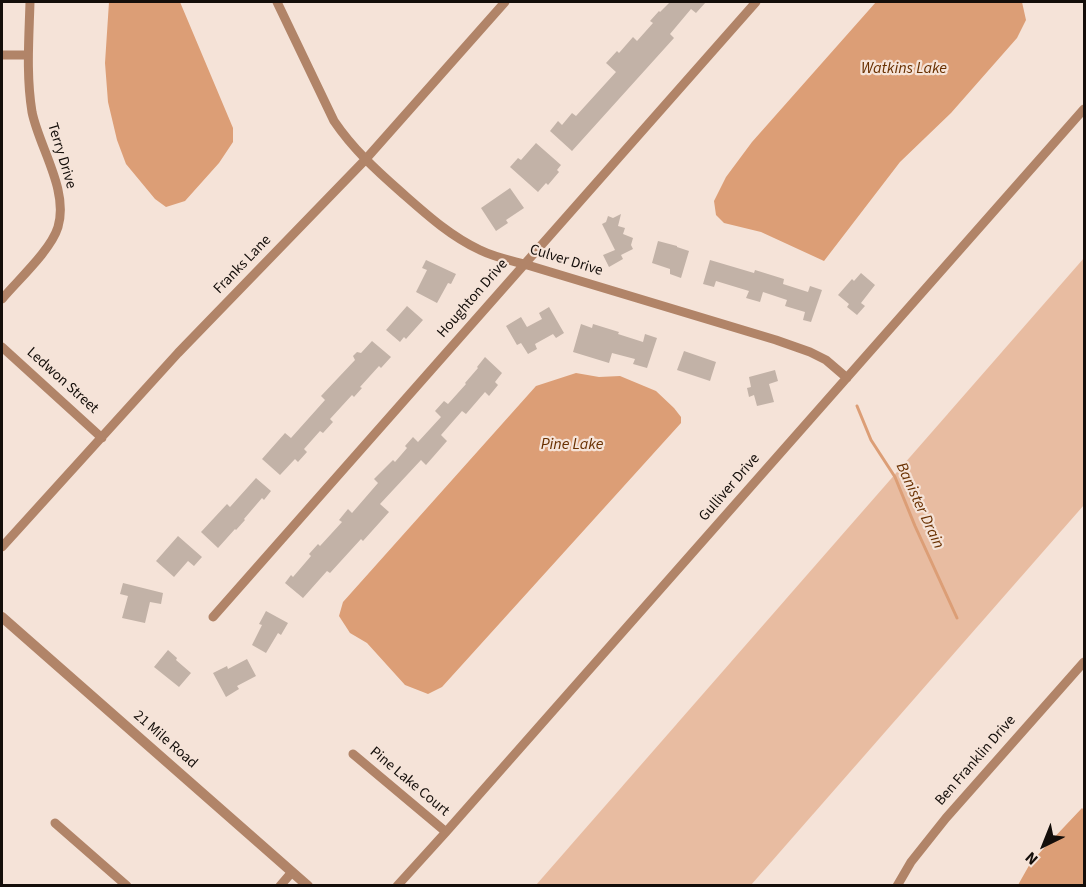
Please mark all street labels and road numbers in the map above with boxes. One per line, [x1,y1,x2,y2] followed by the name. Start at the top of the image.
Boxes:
[42,121,80,191] street label: Terry Drive
[211,232,275,298] street label: Franks Lane
[527,241,605,281] street label: Culver Drive
[434,256,512,342] street label: Houghton Drive
[22,344,102,418] street label: Ledwon Street
[696,450,764,526] street label: Gulliver Drive
[129,707,201,773] street label: 21 Mile Road
[932,712,1020,810] street label: Ben Franklin Drive
[366,743,452,821] street label: Pine Lake Court

